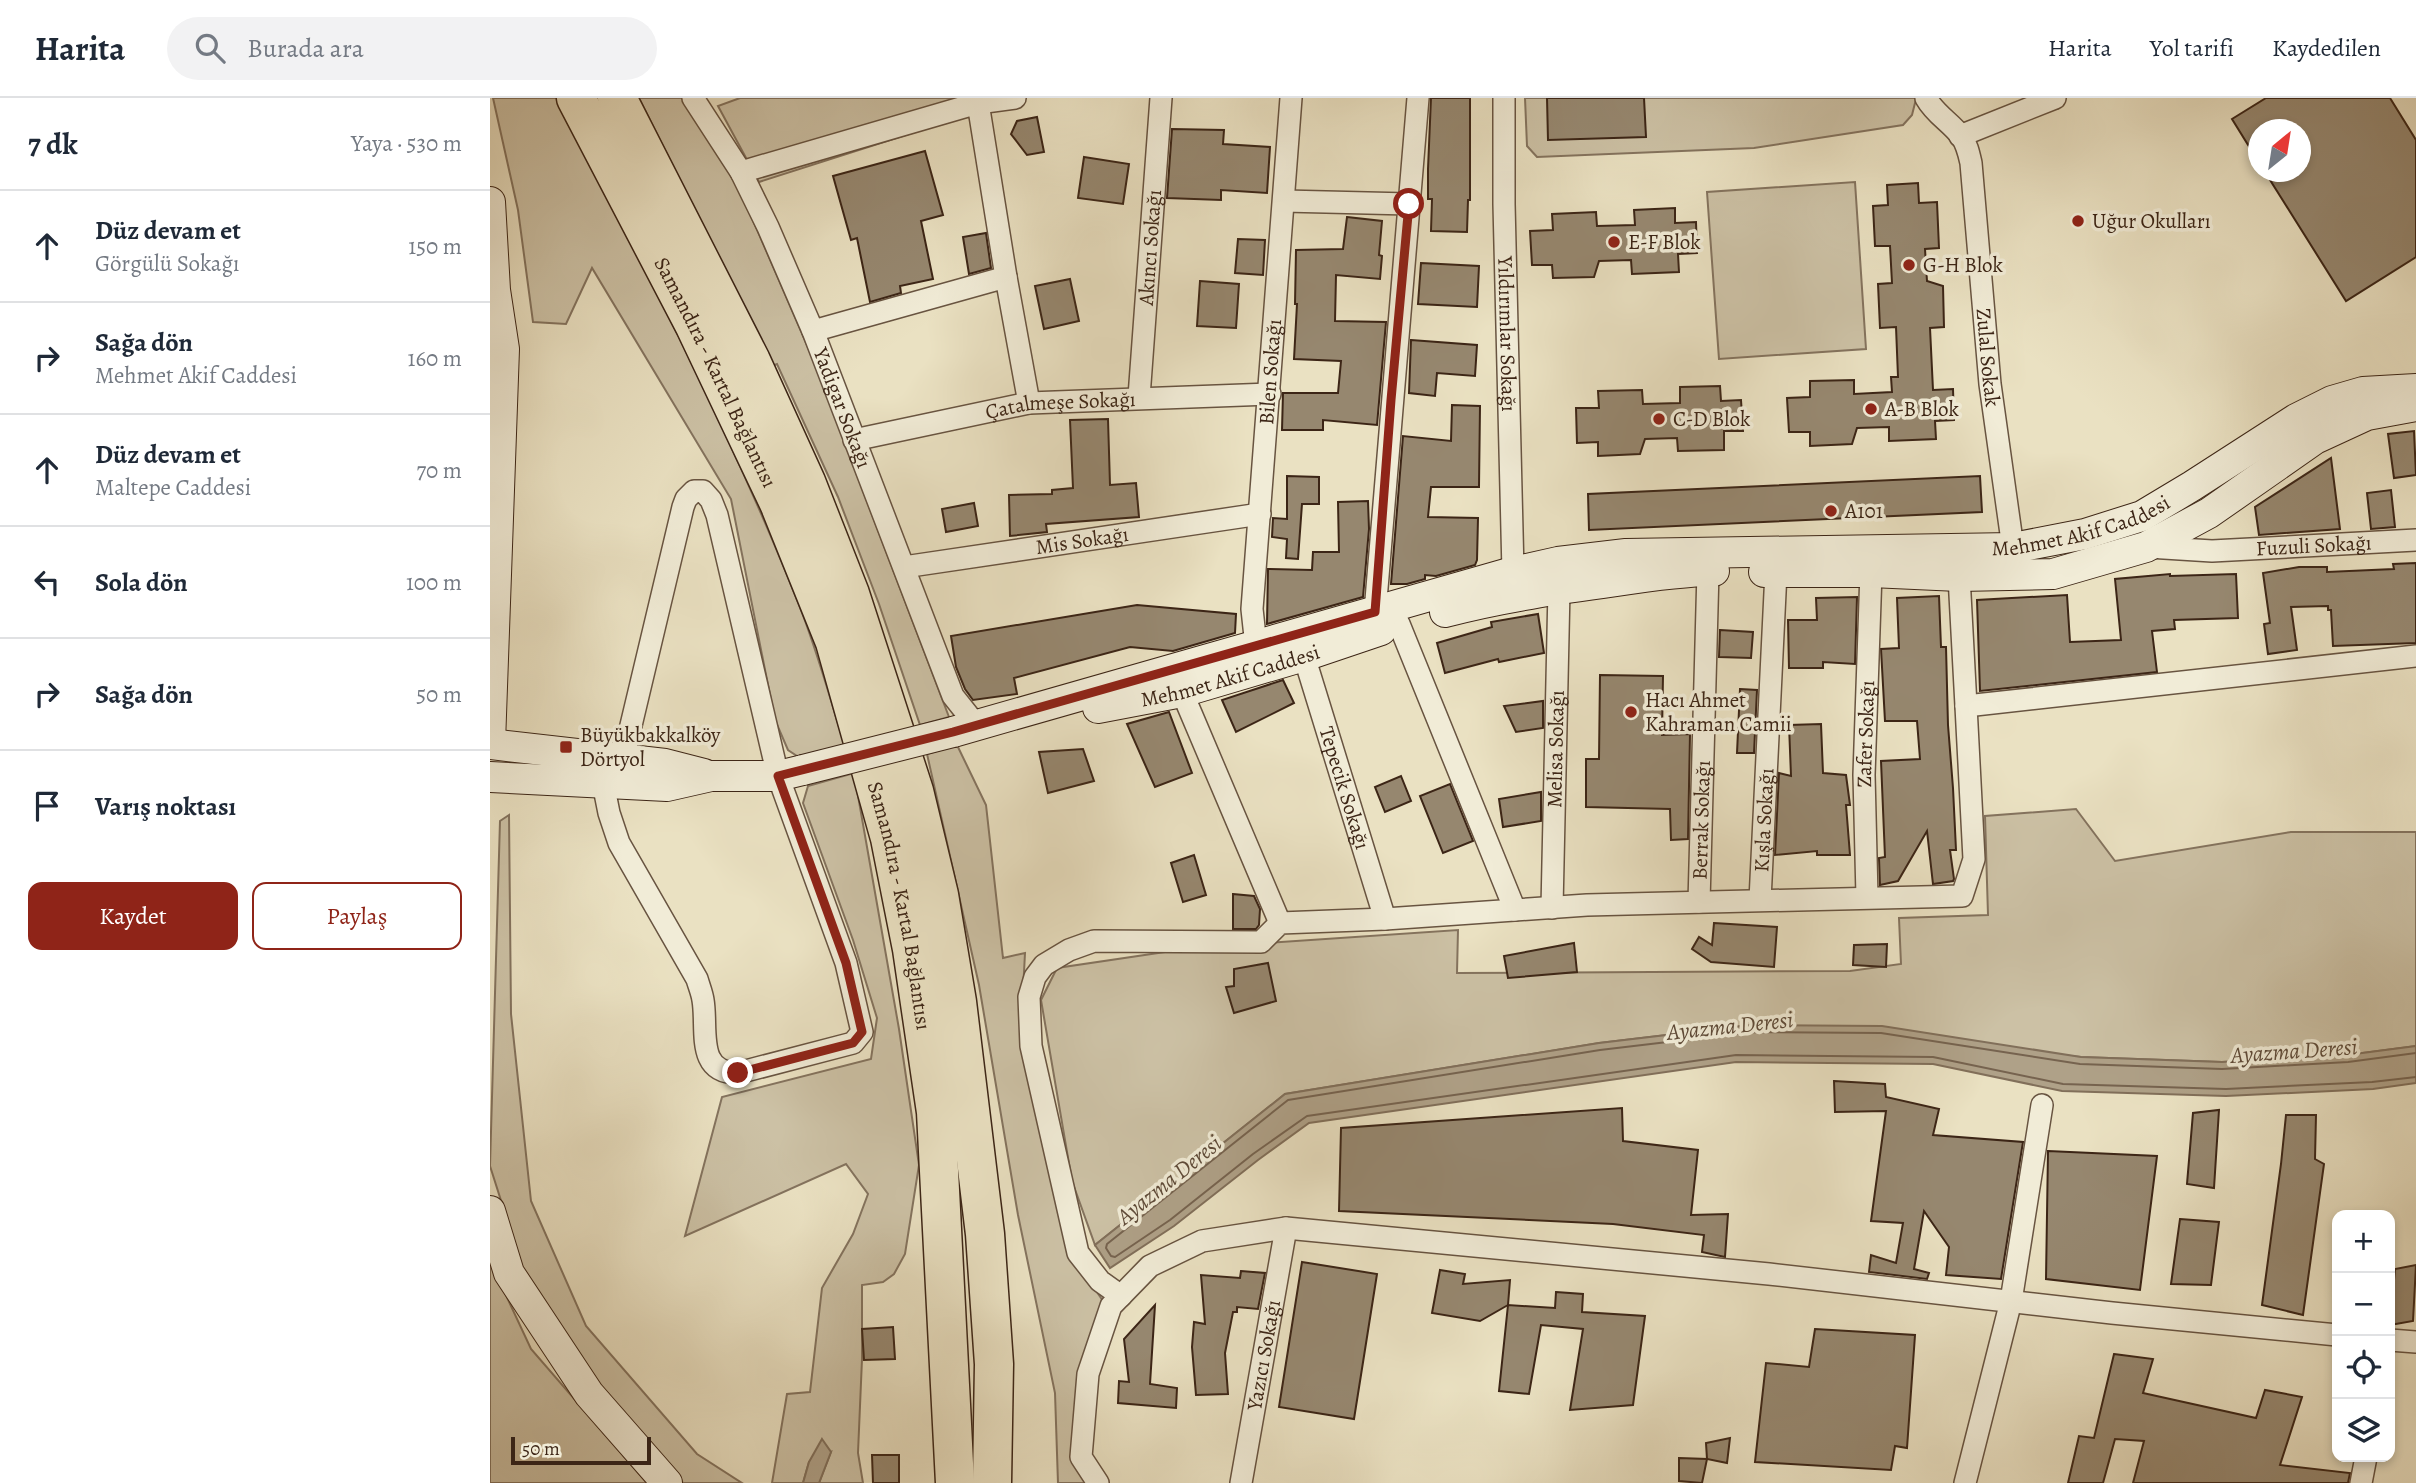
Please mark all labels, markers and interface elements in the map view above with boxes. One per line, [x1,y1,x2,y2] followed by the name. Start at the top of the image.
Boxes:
[167,17,657,80] search box
[35,26,125,71] text: Harita
[191,29,229,67] icon: search
[247,31,364,66] text: Burada ara
[2048,32,2112,64] text: Harita
[2150,32,2234,64] text: Yol tarifi
[2272,32,2381,64] text: Kaydedilen
[2248,119,2311,182] north arrow
[28,124,78,164] text: 7 dk
[351,128,462,159] text: Yaya · 530 m
[1132,188,1168,307] street label: Akıncı Sokağı
[1393,188,1424,219] route start
[2092,207,2211,235] place label: Uğur Okulları
[95,213,241,248] text: Düz devam et
[2070,213,2086,229] marker: Uğur Okulları
[28,227,66,265] icon: ahead
[1628,228,1701,256] place label: E-F Blok
[408,231,462,262] text: 150 m
[1606,234,1622,250] marker: E-F Blok
[95,248,240,279] text: Görgülü Sokağı
[1923,251,2003,279] place label: G-H Blok
[648,252,784,492] street label: Samandıra - Kartal Bağlantısı
[1491,255,1523,412] street label: Yıldırımlar Sokağı
[1901,257,1917,273] marker: G-H Blok
[1970,307,2007,409] street label: Zulal Sokak
[1252,318,1288,426] street label: Bilen Sokağı
[95,325,193,360] text: Sağa dön
[28,339,66,377] icon: right
[408,343,462,374] text: 160 m
[806,343,878,472] street label: Yadigar Sokağı
[95,360,297,391] text: Mehmet Akif Caddesi
[983,385,1136,426] street label: Çatalmeşe Sokağı
[1884,395,1959,423] place label: A-B Blok
[1863,401,1879,417] marker: A-B Blok
[1673,405,1751,433] place label: C-D Blok
[1651,411,1667,427] marker: C-D Blok
[95,437,241,472] text: Düz devam et
[28,451,66,489] icon: ahead
[416,455,462,486] text: 70 m
[95,472,251,503] text: Maltepe Caddesi
[1991,488,2175,563] street label: Mehmet Akif Caddesi
[1844,497,1883,525] place label: A101
[1823,503,1839,519] marker: A101
[1034,520,1130,561] street label: Mis Sokağı
[2255,528,2372,563] street label: Fuzuli Sokağı
[28,563,66,601] icon: left
[95,565,188,600] text: Sola dön
[406,567,462,598] text: 100 m
[1138,638,1323,714] street label: Mehmet Akif Caddesi
[28,675,66,713] icon: right
[95,677,193,712] text: Sağa dön
[416,679,462,710] text: 50 m
[1850,680,1881,788] street label: Zafer Sokağı
[1645,686,1792,738] place label: Hacı Ahmet Kahraman Camii
[1540,690,1571,808] street label: Melisa Sokağı
[1623,704,1639,720] marker: Hacı Ahmet Kahraman Camii
[580,721,721,773] place label: Büyükbakkalköy Dörtyol
[1313,723,1377,853] street label: Tepecik Sokağı
[558,739,574,755] marker: Büyükbakkalköy Dörtyol
[1686,760,1717,880] street label: Berrak Sokağı
[1747,767,1780,873] street label: Kışla Sokağı
[861,778,938,1032] street label: Samandıra - Kartal Bağlantısı
[28,787,66,825] icon: arrive
[95,789,236,824] text: Varış noktası
[28,882,238,950] button: Kaydet
[252,882,462,950] button: Paylaş
[1664,1004,1795,1048] water label: Ayazma Deresi
[2229,1031,2358,1071] water label: Ayazma Deresi
[722,1057,753,1088] route end
[1109,1128,1228,1233] water label: Ayazma Deresi
[2332,1210,2395,1462] map controls
[2332,1210,2395,1273] button: +
[2332,1273,2395,1336] button: −
[1240,1297,1287,1414] street label: Yazıcı Sokağı
[2332,1336,2395,1399] button: locate
[2332,1399,2395,1462] button: layers
[511,1434,651,1466] scale bar
[522,1436,560,1462] text: 50 m

